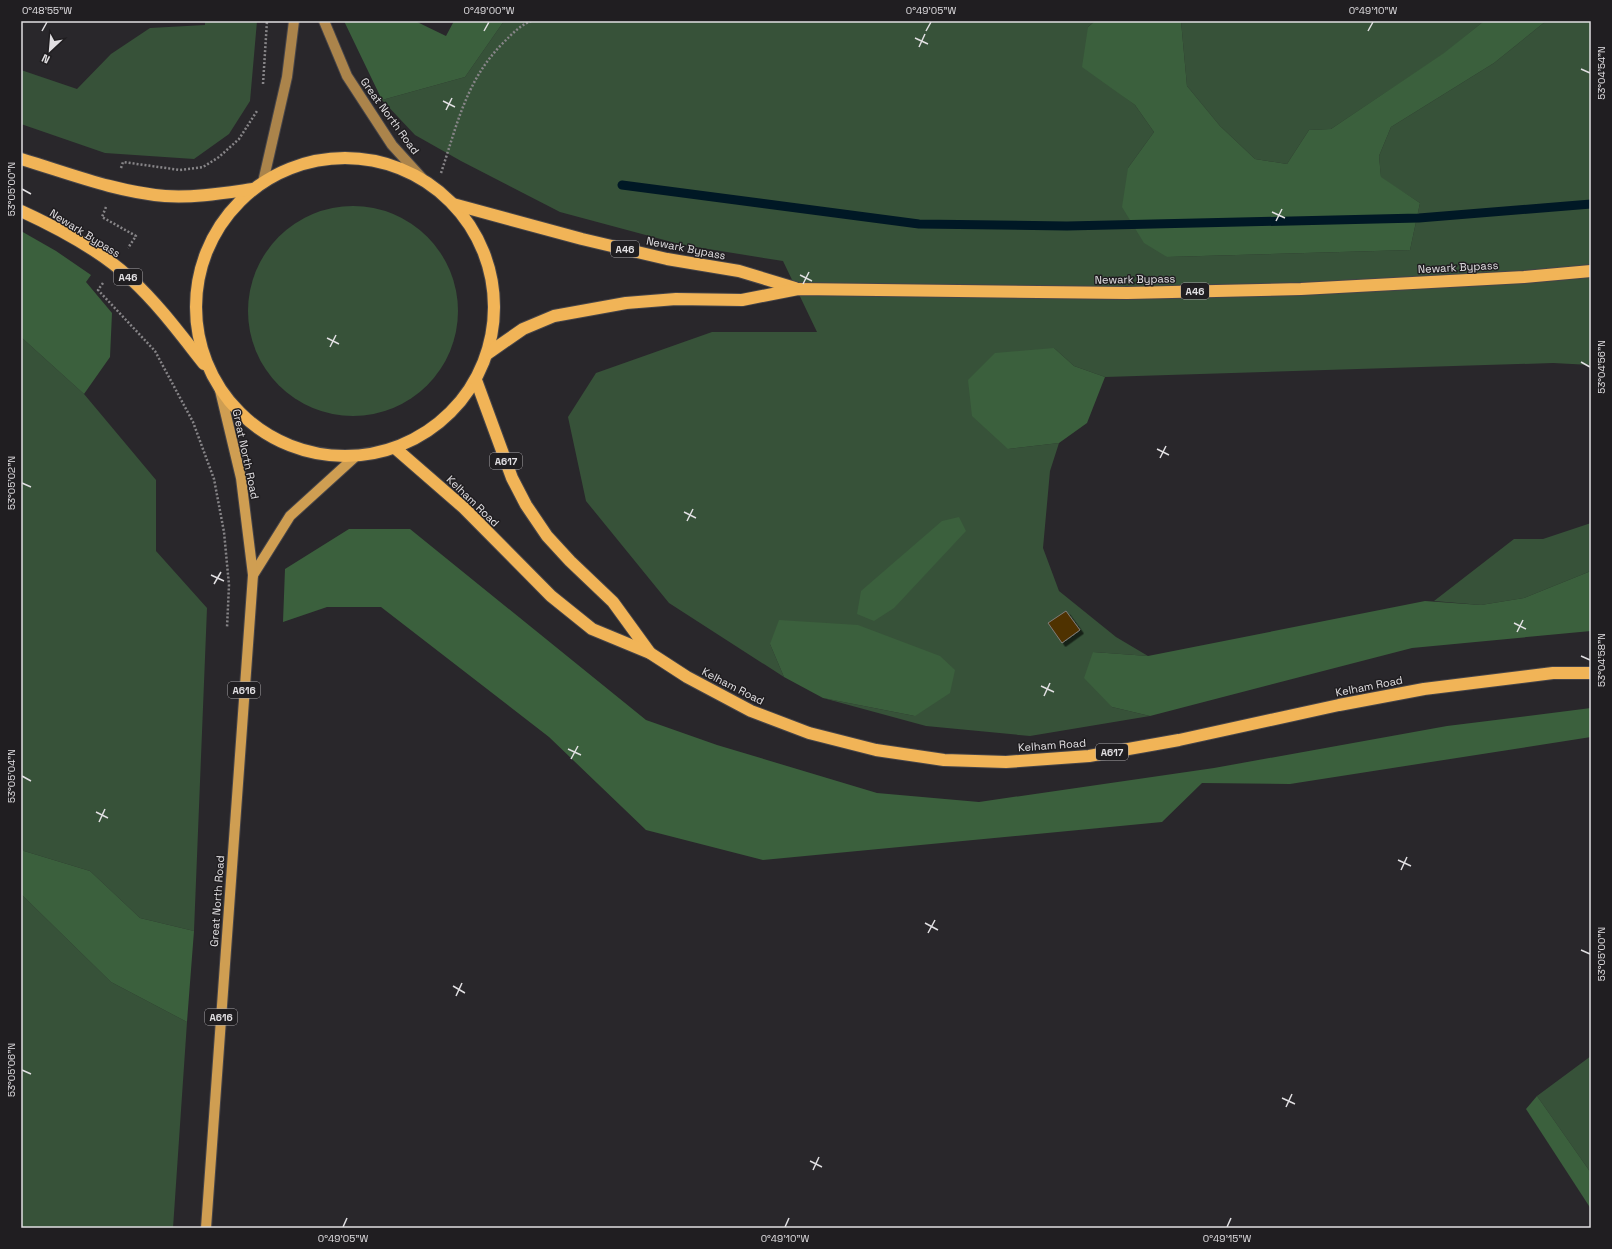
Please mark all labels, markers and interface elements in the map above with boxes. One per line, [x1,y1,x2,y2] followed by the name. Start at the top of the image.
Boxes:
[22,4,72,17] text: 0°48'55"W
[464,4,515,17] text: 0°49'00"W
[906,4,956,17] text: 0°49'05"W
[1349,4,1398,17] text: 0°49'10"W
[30,30,70,70] north arrow
[1595,46,1608,100] text: 53°04'54"N
[39,51,52,67] text: N
[357,75,423,157] street label: Great North Road
[5,162,18,216] text: 53°05'00"N
[47,206,123,260] street label: Newark Bypass
[645,233,727,263] street label: Newark Bypass
[611,241,639,257] road number: A46
[1417,258,1499,276] street label: Newark Bypass
[114,269,142,285] road number: A46
[1095,271,1176,287] street label: Newark Bypass
[1181,283,1209,299] road number: A46
[1595,340,1608,394] text: 53°04'56"N
[230,408,262,500] street label: Great North Road
[490,453,522,469] road number: A617
[5,456,18,510] text: 53°05'02"N
[444,472,502,530] street label: Kelham Road
[1595,633,1608,687] text: 53°04'58"N
[700,664,766,708] street label: Kelham Road
[1334,673,1404,699] street label: Kelham Road
[228,682,260,698] road number: A616
[1018,736,1086,754] street label: Kelham Road
[1096,744,1128,760] road number: A617
[5,749,18,803] text: 53°05'04"N
[207,855,227,947] street label: Great North Road
[1595,927,1608,981] text: 53°05'00"N
[205,1009,237,1025] road number: A616
[5,1043,18,1097] text: 53°05'06"N
[318,1232,368,1245] text: 0°49'05"W
[761,1232,810,1245] text: 0°49'10"W
[1203,1232,1251,1245] text: 0°49'15"W

